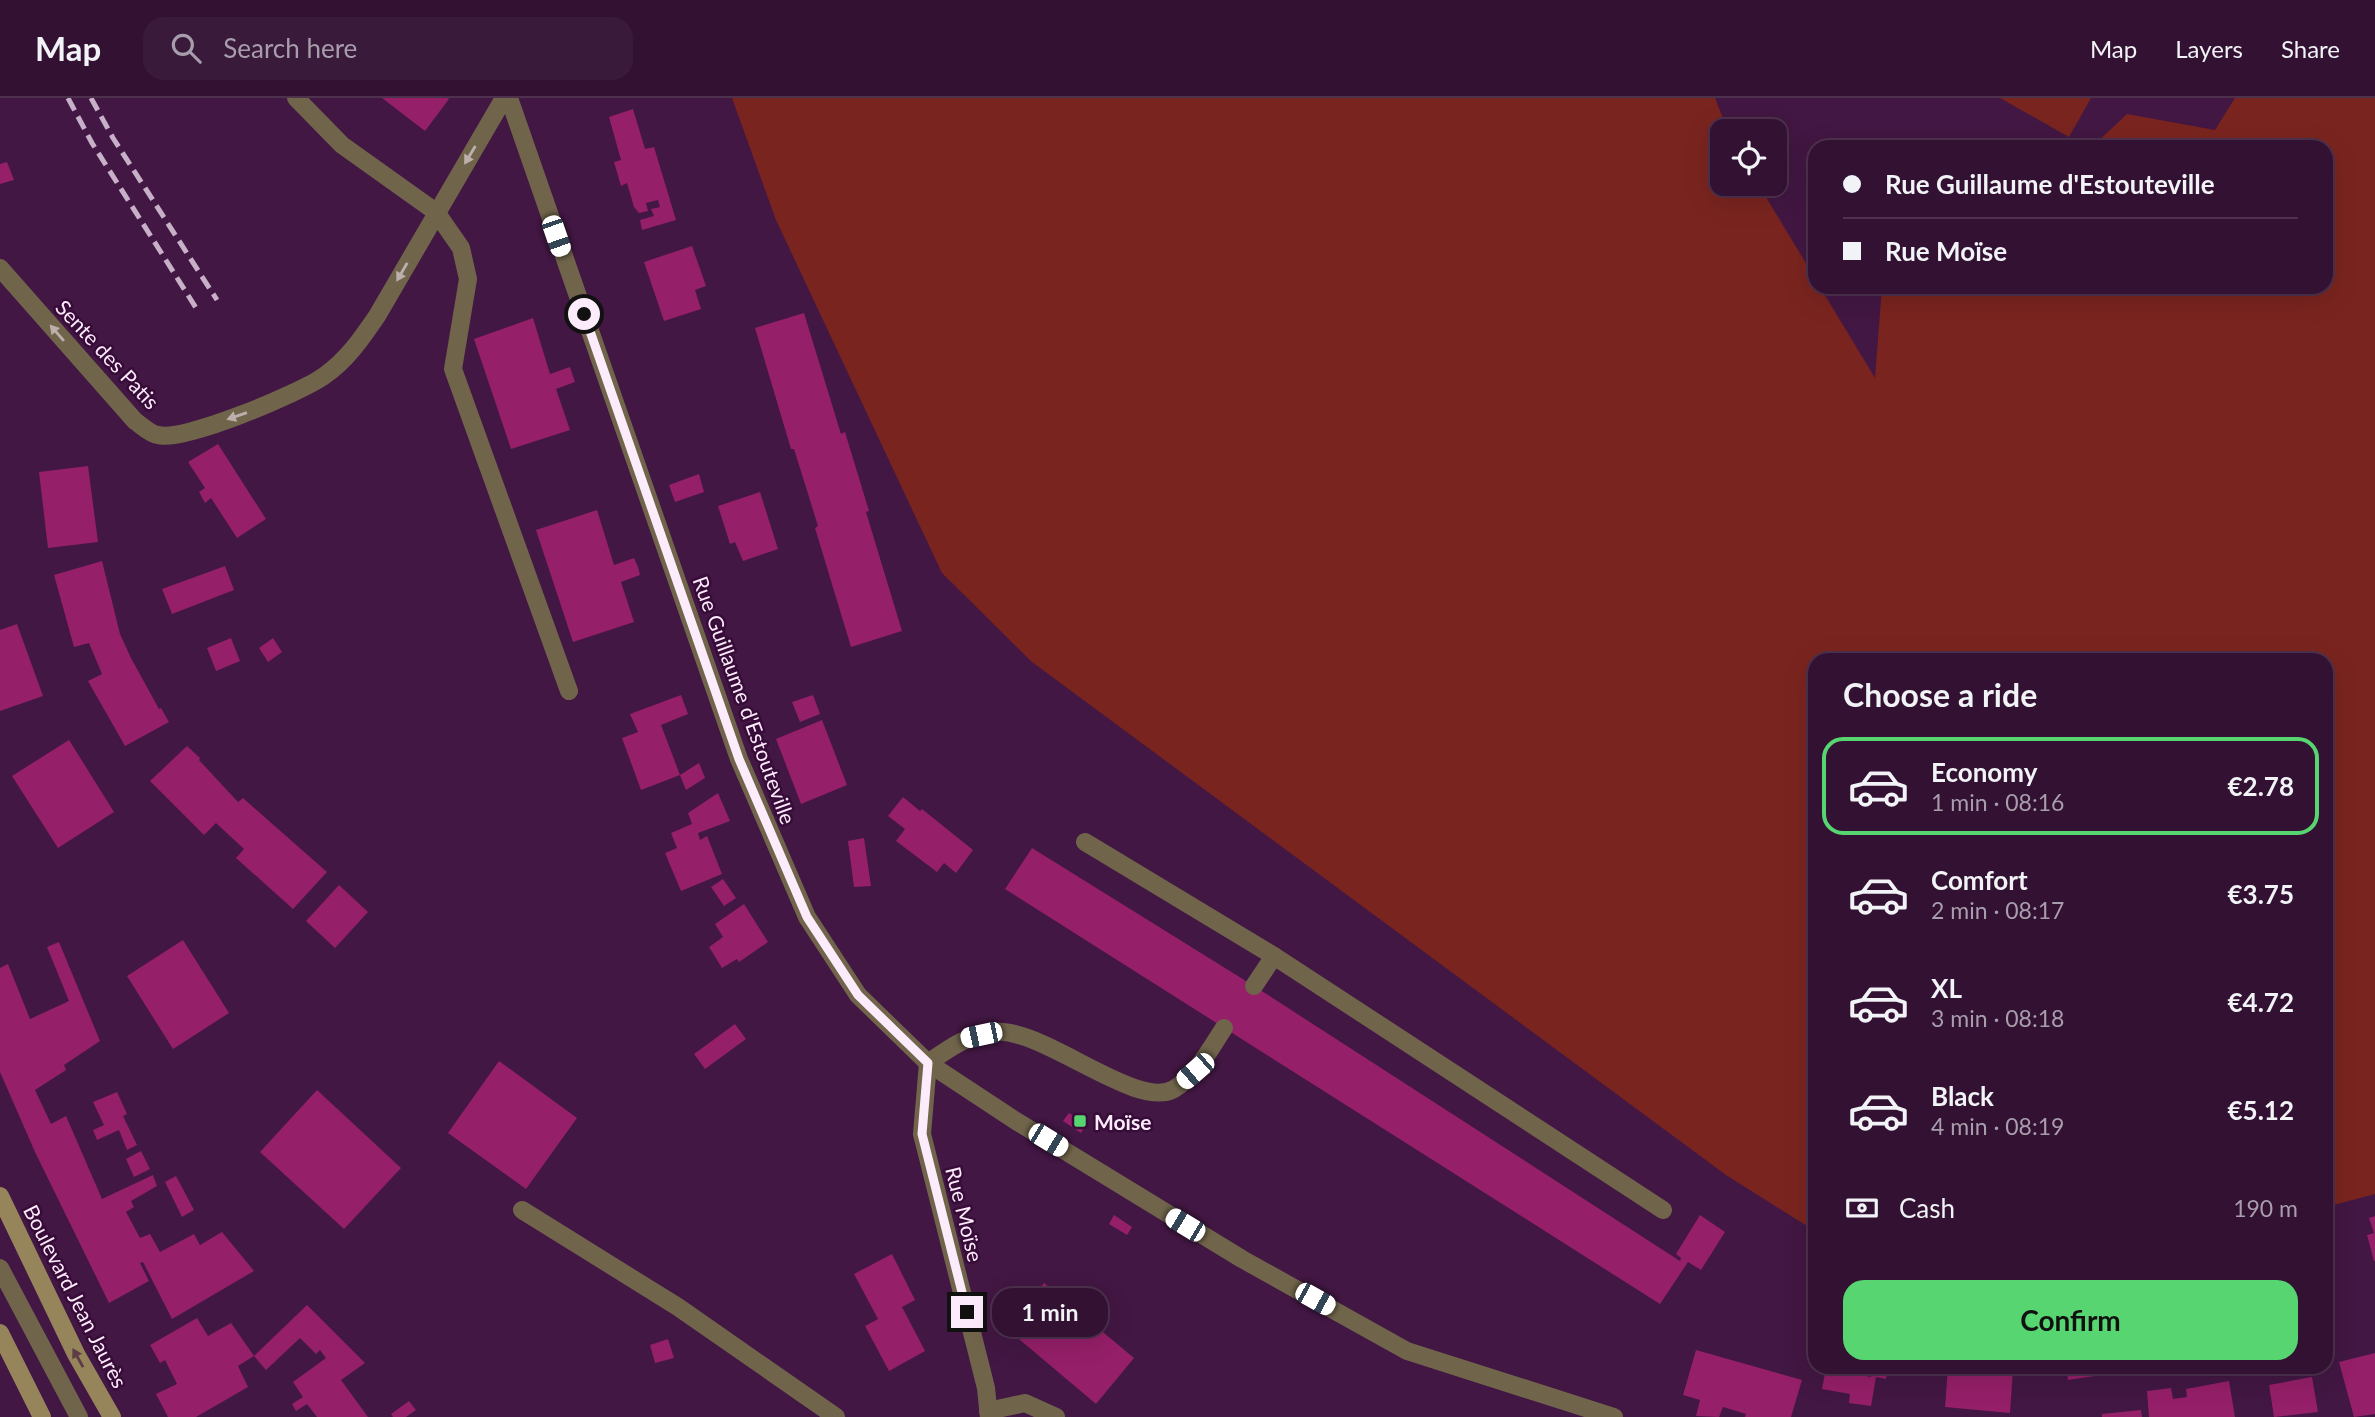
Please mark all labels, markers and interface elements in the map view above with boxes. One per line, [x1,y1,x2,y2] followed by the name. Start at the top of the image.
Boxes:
[143,17,633,80] search box
[35,28,101,68] text: Map
[167,29,205,67] icon: search
[223,32,357,64] text: Search here
[2090,34,2137,63] text: Map
[2175,34,2243,63] text: Layers
[2281,34,2340,63] text: Share
[1710,119,1787,196] map controls
[1710,119,1787,196] button: locate
[464,146,476,165] one-way arrow
[1885,168,2215,200] text: Rue Guillaume d'Estouteville
[540,213,573,259] car
[1885,235,2007,267] text: Rue Moïse
[396,262,408,281] one-way arrow
[51,294,165,414] street label: Sente des Patis
[568,298,600,330] route start
[50,324,65,341] one-way arrow
[227,411,248,422] one-way arrow
[688,573,802,827] street label: Rue Guillaume d'Estouteville
[1843,675,2037,714] text: Choose a ride
[1847,755,1910,818] icon: car
[1931,756,2037,788] text: Economy
[2228,770,2294,802] text: €2.78
[1931,788,2064,816] text: 1 min · 08:16
[1847,863,1910,926] icon: car
[1931,864,2028,896] text: Comfort
[2228,878,2294,910] text: €3.75
[1931,896,2064,924] text: 2 min · 08:17
[1847,971,1910,1034] icon: car
[1931,972,1962,1004] text: XL
[2228,986,2294,1018] text: €4.72
[1931,1004,2064,1032] text: 3 min · 08:18
[959,1020,1004,1050] car
[1173,1049,1218,1093] car
[1847,1079,1910,1142] icon: car
[1931,1080,1994,1112] text: Black
[2228,1094,2294,1126] text: €5.12
[1094,1109,1151,1134] place label: Moïse
[1931,1112,2064,1140] text: 4 min · 08:19
[1072,1113,1088,1129] marker: Moïse
[1025,1120,1072,1160] car
[941,1164,989,1264] street label: Rue Moïse
[1843,1189,1881,1227] icon: cash
[1899,1192,1955,1224] text: Cash
[2233,1194,2298,1222] text: 190 m
[19,1200,133,1392] street label: Boulevard Jean Jaurès
[1162,1205,1209,1245] car
[1292,1280,1339,1318] car
[1843,1280,2298,1360] button: Confirm
[992,1288,1107,1336] callout: 1 min
[951,1296,983,1328] route end
[1021,1298,1079,1326] text: 1 min
[72,1348,84,1367] one-way arrow

